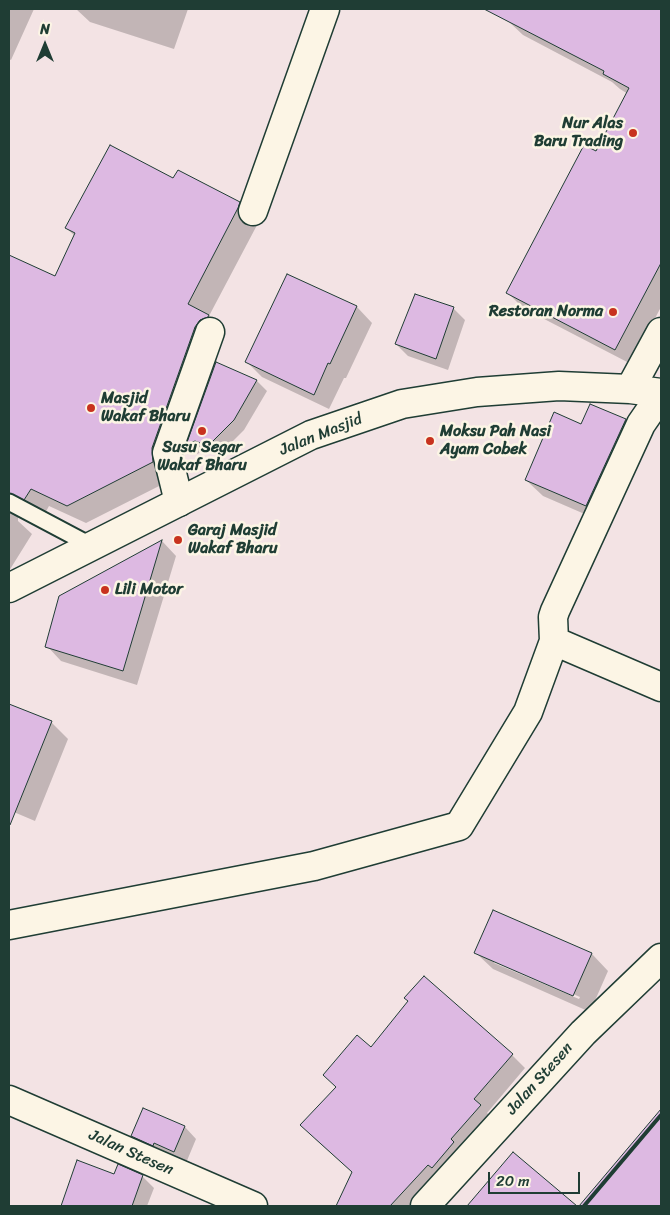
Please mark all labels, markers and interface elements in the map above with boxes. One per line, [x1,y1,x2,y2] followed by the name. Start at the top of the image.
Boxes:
[40,17,50,42] text: N
[20,20,70,70] north arrow
[534,114,623,152] place label: Nur Alas Baru Trading
[627,127,639,139] marker: Nur Alas Baru Trading
[489,302,603,322] place label: Restoran Norma
[607,306,619,318] marker: Restoran Norma
[101,389,191,427] place label: Masjid Wakaf Bharu
[85,402,97,414] marker: Masjid Wakaf Bharu
[277,410,365,460] street label: Jalan Masjid
[440,422,551,460] place label: Moksu Pah Nasi Ayam Cobek
[196,425,208,437] marker: Susu Segar Wakaf Bharu
[424,435,436,447] marker: Moksu Pah Nasi Ayam Cobek
[157,438,247,476] place label: Susu Segar Wakaf Bharu
[188,521,278,559] place label: Garaj Masjid Wakaf Bharu
[172,534,184,546] marker: Garaj Masjid Wakaf Bharu
[115,580,183,600] place label: Lili Motor
[99,584,111,596] marker: Lili Motor
[503,1039,577,1119] street label: Jalan Stesen
[86,1126,176,1180] street label: Jalan Stesen
[490,1162,582,1194] scale bar
[496,1168,530,1194] text: 20 m

